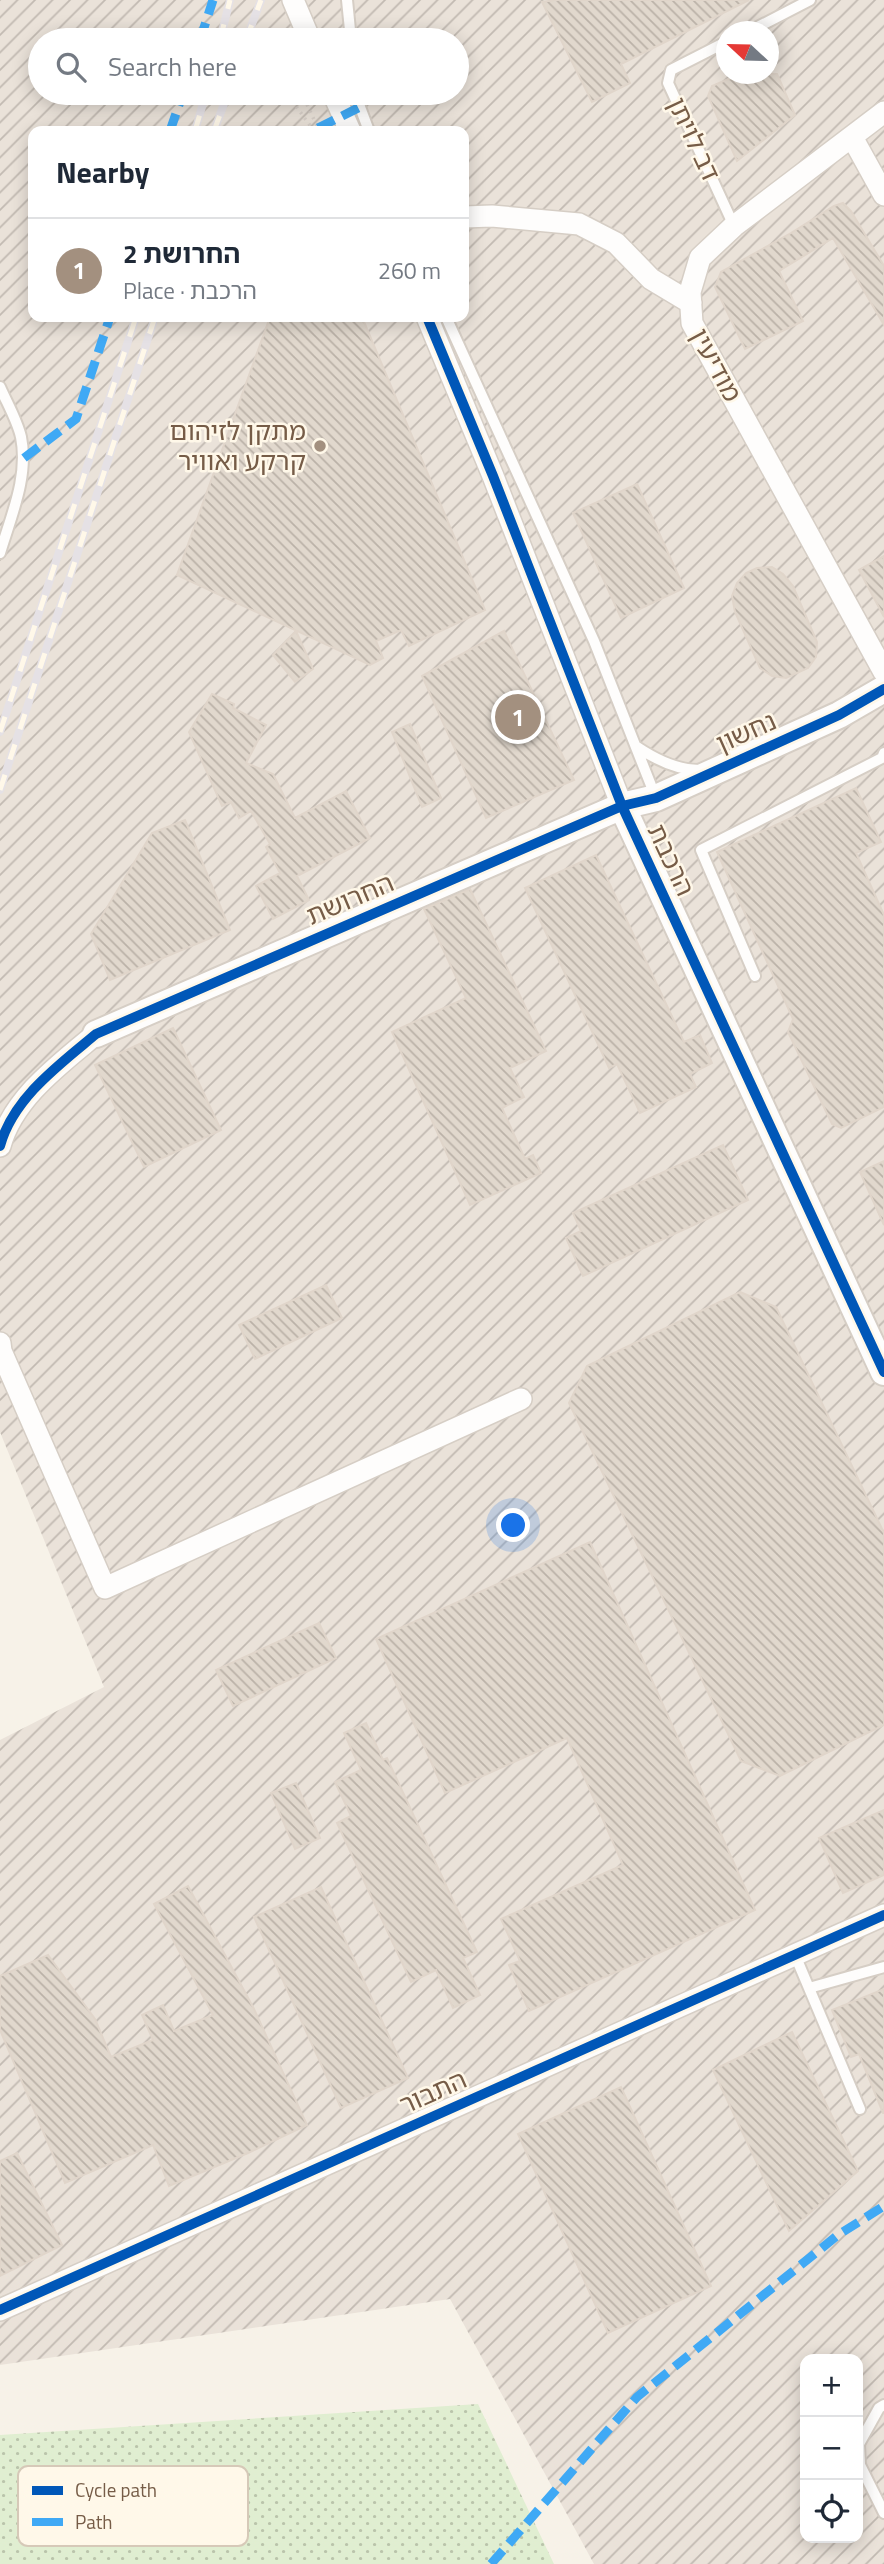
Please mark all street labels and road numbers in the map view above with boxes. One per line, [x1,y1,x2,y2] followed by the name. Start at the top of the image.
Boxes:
[658,90,731,187] street label: דב לויתן
[681,321,752,409] street label: מודיעין
[709,701,782,762] street label: נחשון
[638,817,705,902] street label: הרכבת
[300,863,400,934] street label: החרושת
[393,2059,473,2124] street label: התבור

